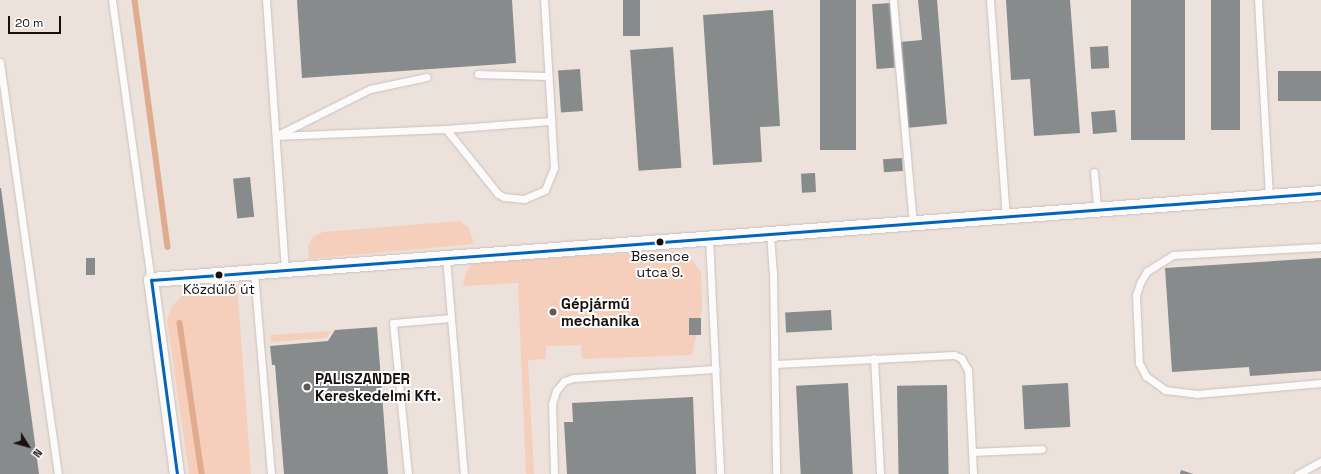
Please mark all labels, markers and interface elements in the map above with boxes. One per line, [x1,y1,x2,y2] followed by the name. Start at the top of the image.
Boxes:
[10,8,63,34] scale bar
[15,15,43,31] text: 20 m
[655,237,665,247] marker: Besence utca 9.
[631,248,689,280] place label: Besence utca 9.
[214,270,224,280] marker: Közdűlő út
[183,281,255,297] place label: Közdűlő út
[561,294,639,329] place label: Gépjármű mechanika
[548,307,558,317] marker: Gépjármű mechanika
[315,369,441,404] place label: PALISZANDER Kereskedelmi Kft.
[302,382,312,392] marker: PALISZANDER Kereskedelmi Kft.
[8,426,48,466] north arrow
[30,446,45,460] text: N

